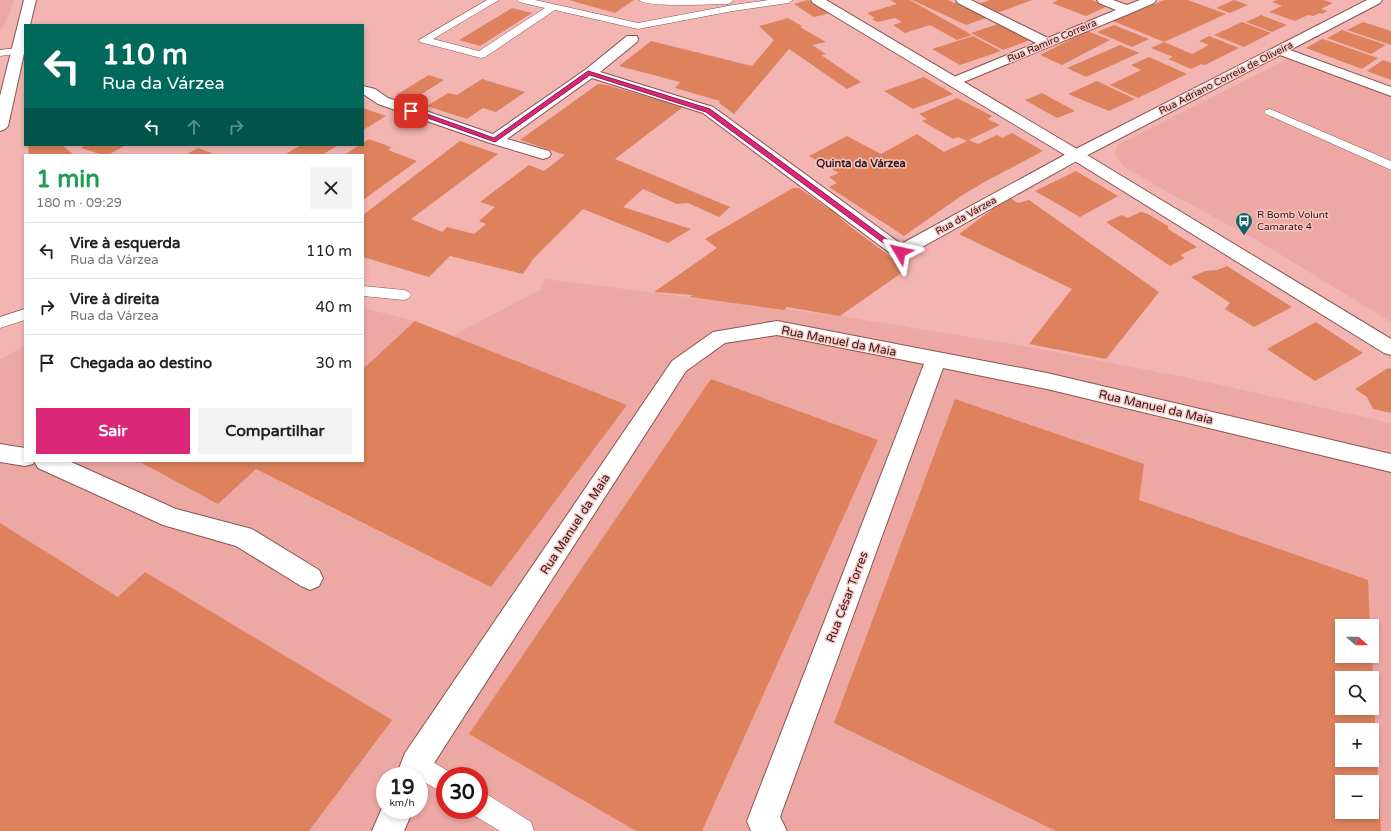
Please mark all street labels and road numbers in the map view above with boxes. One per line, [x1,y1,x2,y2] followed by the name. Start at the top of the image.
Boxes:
[1005,17,1099,65] street label: Rua Ramiro Correira
[1157,39,1295,117] street label: Rua Adriano Correia de Oliveira
[933,194,999,238] street label: Rua da Várzea
[780,323,898,359] street label: Rua Manuel da Maia
[1097,387,1215,427] street label: Rua Manuel da Maia
[537,471,613,577] street label: Rua Manuel da Maia
[823,549,871,644] street label: Rua César Torres

